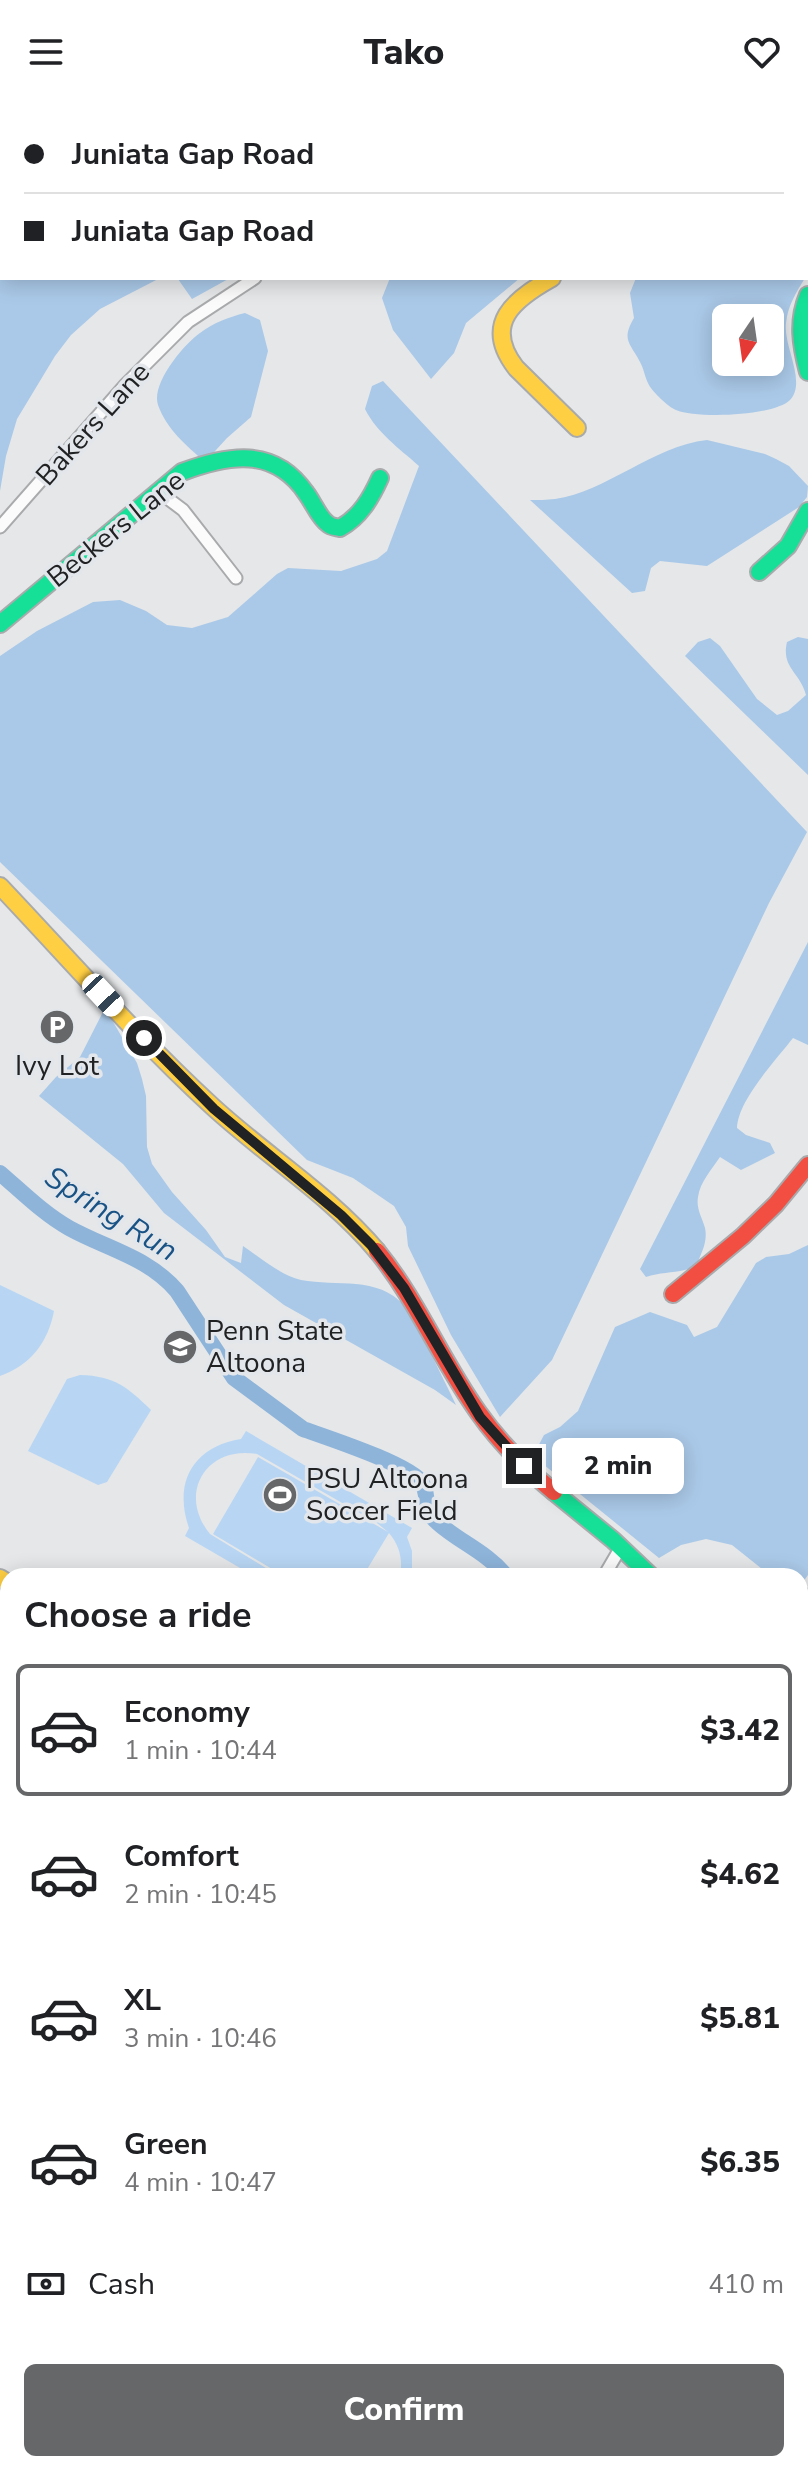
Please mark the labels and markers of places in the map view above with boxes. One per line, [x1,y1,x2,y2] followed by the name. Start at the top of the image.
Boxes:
[38,1008,76,1046] parking icon: Ivy Lot
[15,1047,99,1085] place label: Ivy Lot
[206,1312,343,1382] place label: Penn State Altoona
[161,1328,199,1366] school or university icon: Penn State Altoona
[306,1460,469,1530] place label: PSU Altoona Soccer Field
[261,1476,299,1514] sports icon: PSU Altoona Soccer Field

